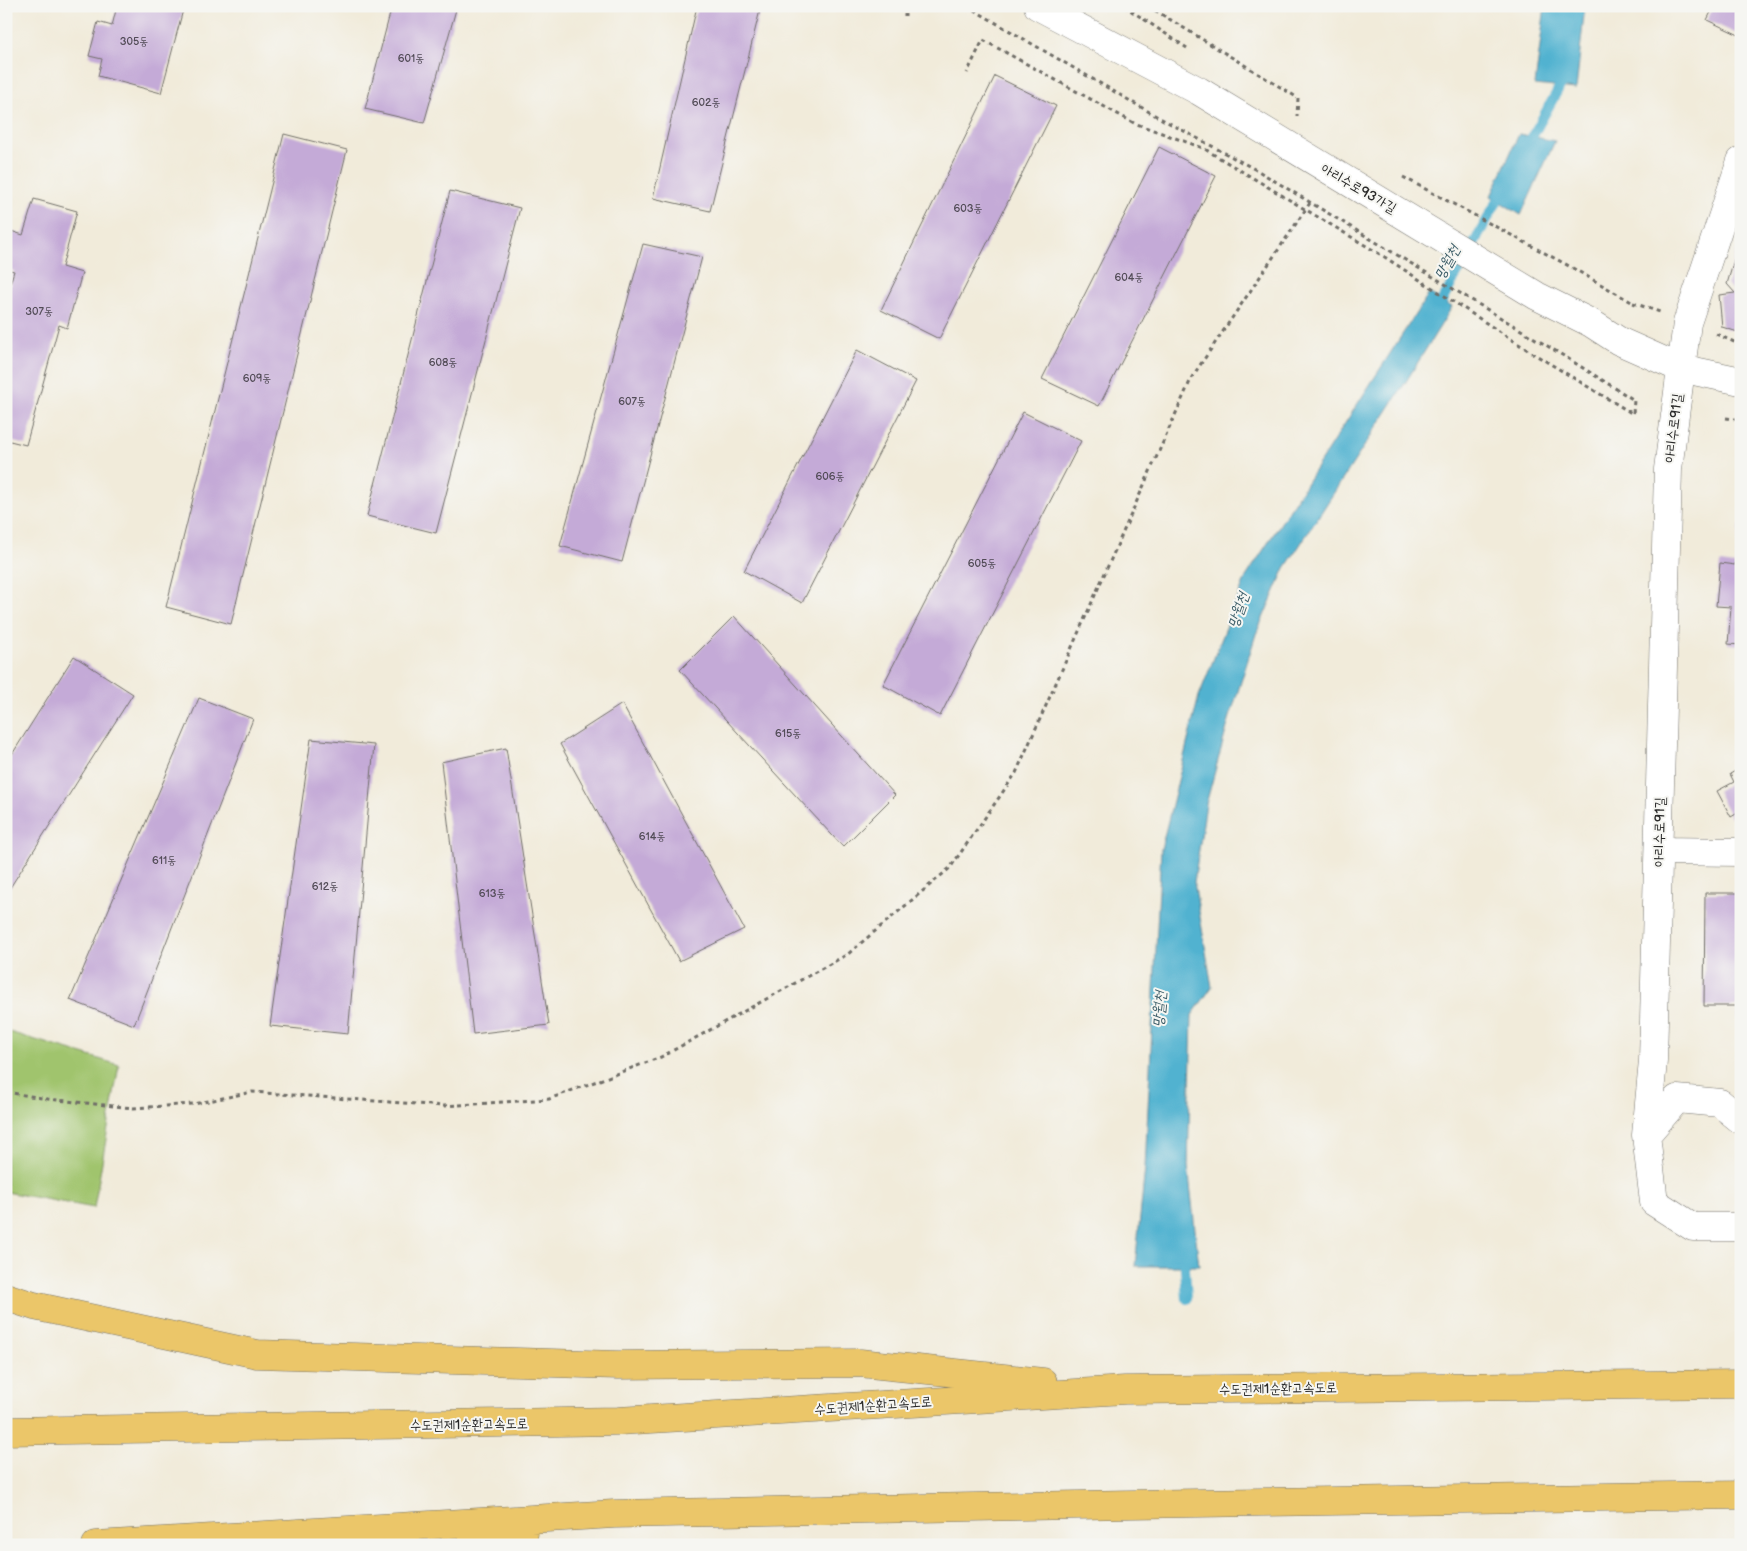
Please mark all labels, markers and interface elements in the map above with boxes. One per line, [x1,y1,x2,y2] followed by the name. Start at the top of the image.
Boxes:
[120,35,148,48] house number: 305동
[398,52,424,65] house number: 601동
[692,96,720,109] house number: 602동
[1318,160,1400,217] street label: 아리수로93가길
[954,202,983,215] house number: 603동
[1430,240,1465,283] water label: 망월천
[1115,271,1144,284] house number: 604동
[25,305,53,318] house number: 307동
[429,356,457,369] house number: 608동
[243,372,271,385] house number: 609동
[1661,392,1686,464] street label: 아리수로91길
[618,395,646,408] house number: 607동
[816,470,845,483] house number: 606동
[968,557,996,570] house number: 605동
[1224,588,1254,630] water label: 망월천
[775,727,801,740] house number: 615동
[1650,796,1669,867] street label: 아리수로91길
[639,830,665,843] house number: 614동
[152,854,176,867] house number: 611동
[312,880,338,893] house number: 612동
[479,887,505,900] house number: 613동
[1148,988,1171,1028] water label: 망월천
[1219,1379,1337,1398] street label: 수도권제1순환고속도로
[814,1393,933,1418] street label: 수도권제1순환고속도로
[410,1415,528,1434] street label: 수도권제1순환고속도로

